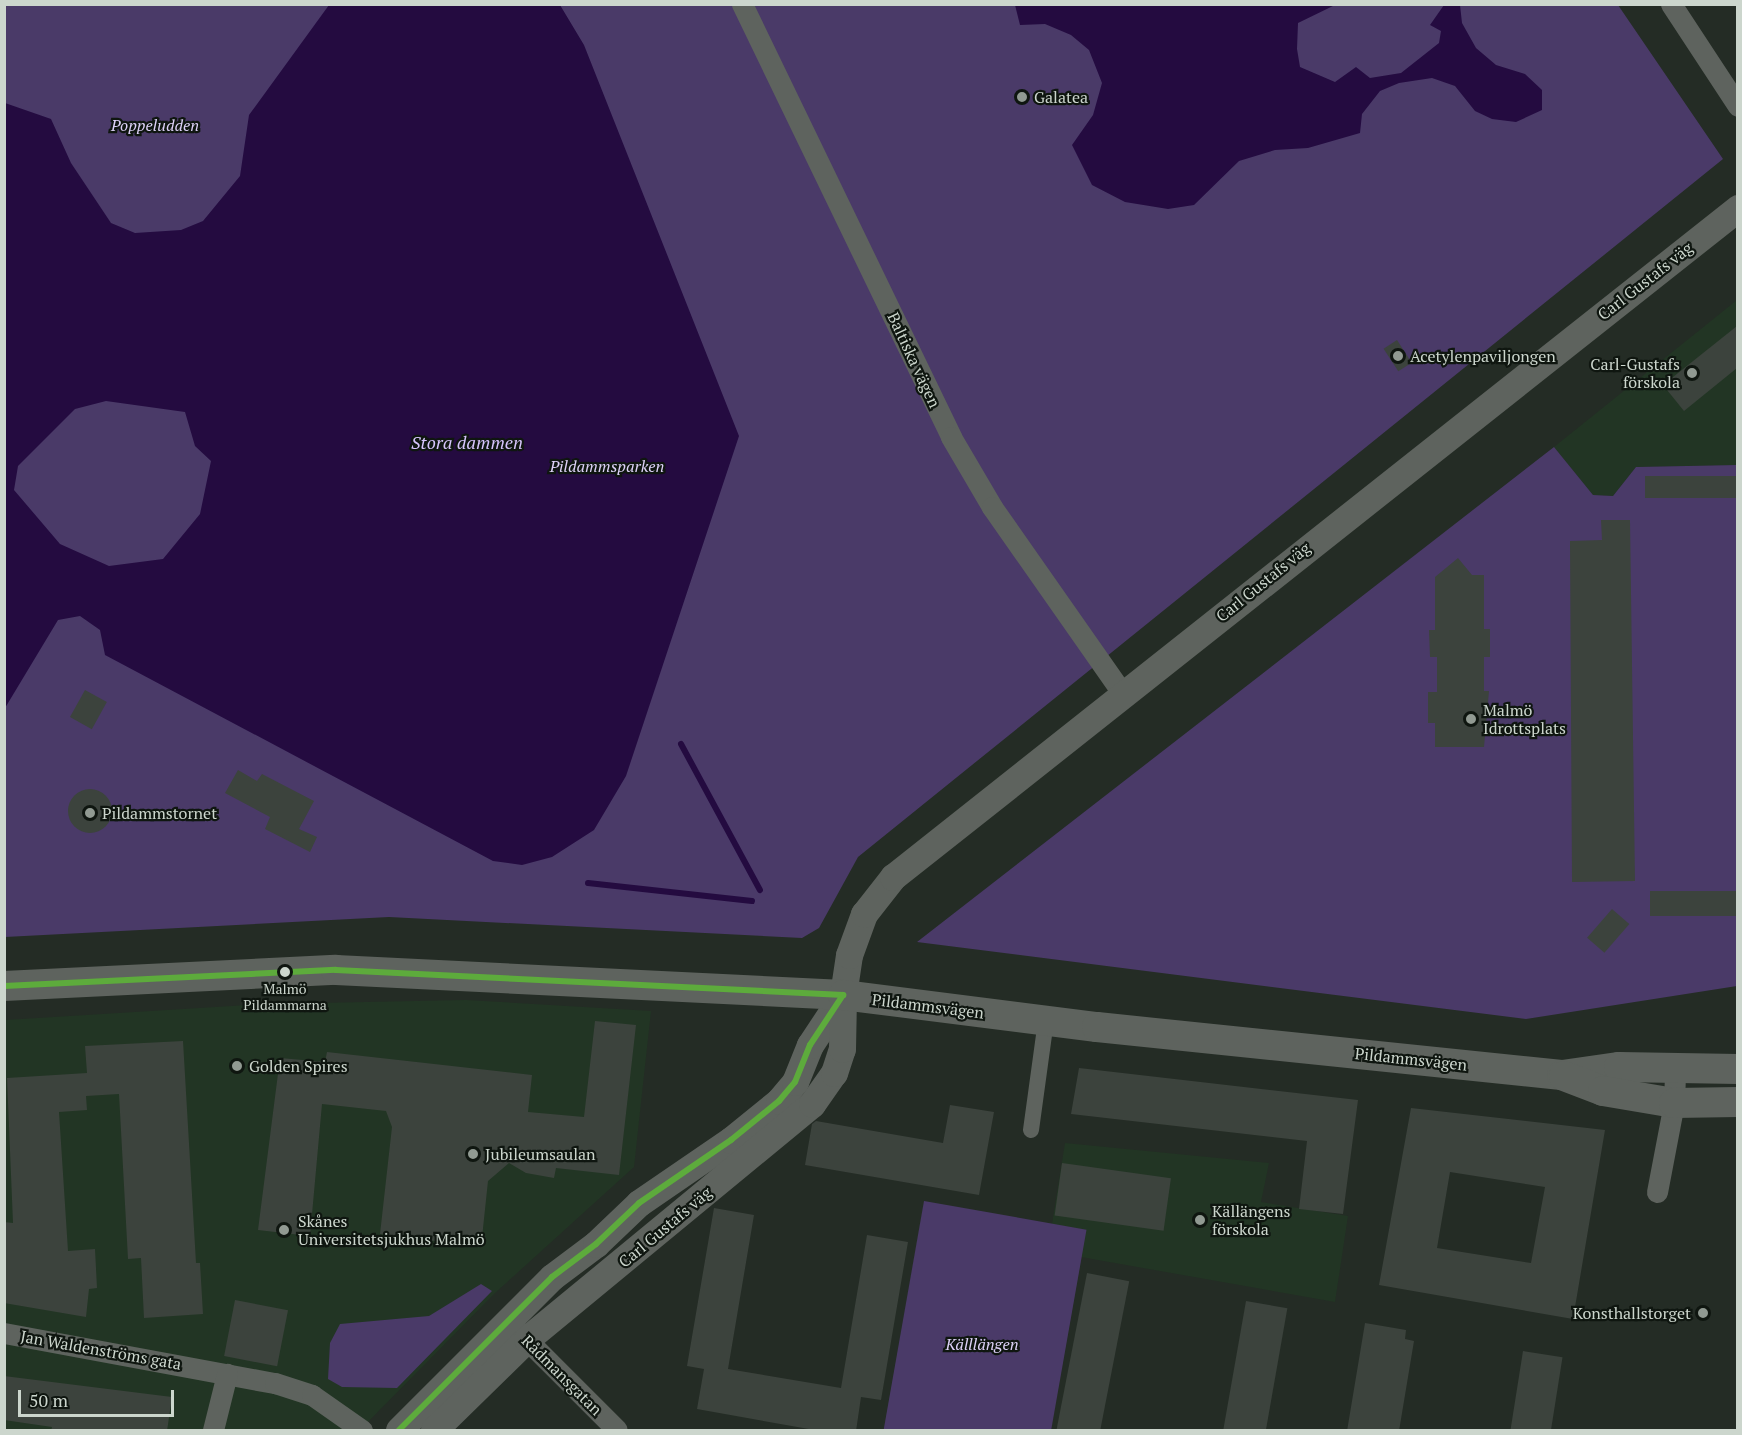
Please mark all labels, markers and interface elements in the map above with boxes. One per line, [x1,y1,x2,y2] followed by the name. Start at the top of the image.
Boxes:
[1034,87,1088,107] place label: Galatea
[1015,90,1029,104] marker: Galatea
[111,115,199,135] park label: Poppeludden
[1594,238,1696,324] street label: Carl Gustafs väg
[884,309,944,411] street label: Baltiska vägen
[1410,346,1556,366] place label: Acetylenpaviljongen
[1391,349,1405,363] marker: Acetylenpaviljongen
[1590,354,1680,392] place label: Carl-Gustafs förskola
[1685,366,1699,380] marker: Carl-Gustafs förskola
[411,431,523,453] water label: Stora dammen
[550,456,664,476] park label: Pildammsparken
[1212,538,1314,626] street label: Carl Gustafs väg
[1483,700,1566,738] place label: Malmö Idrottsplats
[1464,712,1478,726] marker: Malmö Idrottsplats
[102,803,217,823] place label: Pildammstornet
[83,806,97,820] marker: Pildammstornet
[279,966,291,978] marker: Malmö Pildammarna
[243,981,327,1014] place label: Malmö Pildammarna
[871,990,985,1022] street label: Pildammsvägen
[1354,1044,1468,1074] street label: Pildammsvägen
[249,1056,348,1076] place label: Golden Spires
[230,1059,244,1073] marker: Golden Spires
[485,1144,596,1164] place label: Jubileumsaulan
[466,1147,480,1161] marker: Jubileumsaulan
[615,1183,715,1271] street label: Carl Gustafs väg
[1212,1201,1291,1239] place label: Källängens förskola
[298,1211,485,1249] place label: Skånes Universitetsjukhus Malmö
[1193,1213,1207,1227] marker: Källängens förskola
[275,1221,293,1239] marker: Skånes Universitetsjukhus Malmö
[1573,1303,1691,1323] place label: Konsthallstorget
[1696,1306,1710,1320] marker: Konsthallstorget
[19,1326,183,1374] street label: Jan Waldenströms gata
[518,1331,606,1419] street label: Rådmansgatan
[945,1334,1019,1354] park label: Källlängen
[21,1378,177,1416] scale bar
[29,1388,68,1412] text: 50 m

